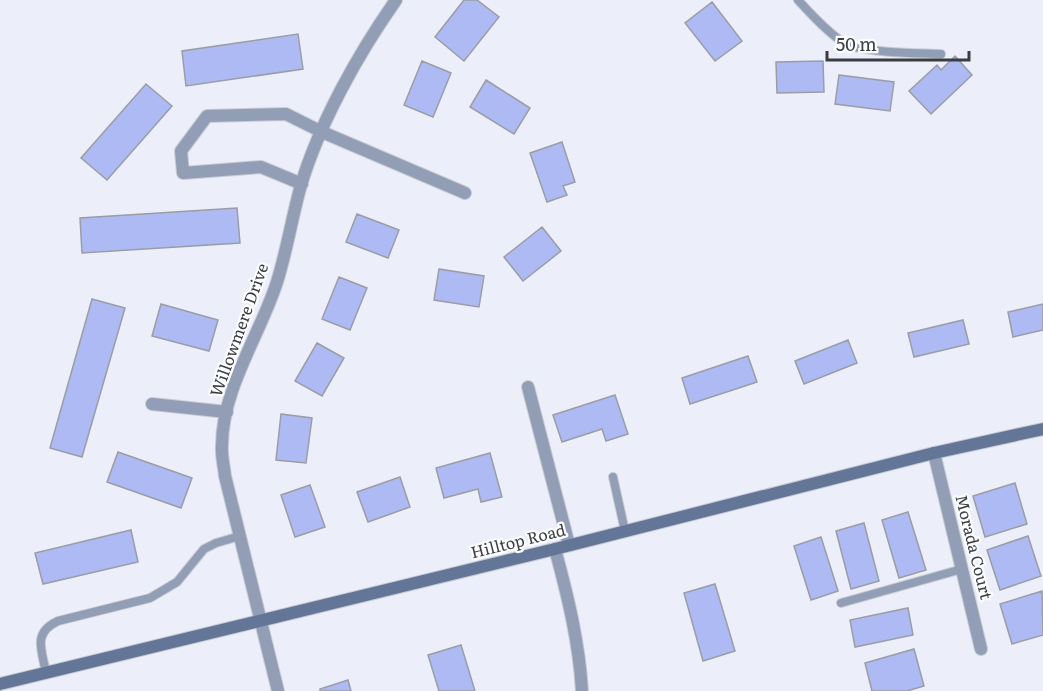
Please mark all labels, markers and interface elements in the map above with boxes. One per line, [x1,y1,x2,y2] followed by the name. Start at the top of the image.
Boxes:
[827,24,970,62] scale bar
[836,30,877,57] text: 50 m
[203,260,273,400] street label: Willowmere Drive
[950,492,1000,602] street label: Morada Court
[468,517,568,563] street label: Hilltop Road

